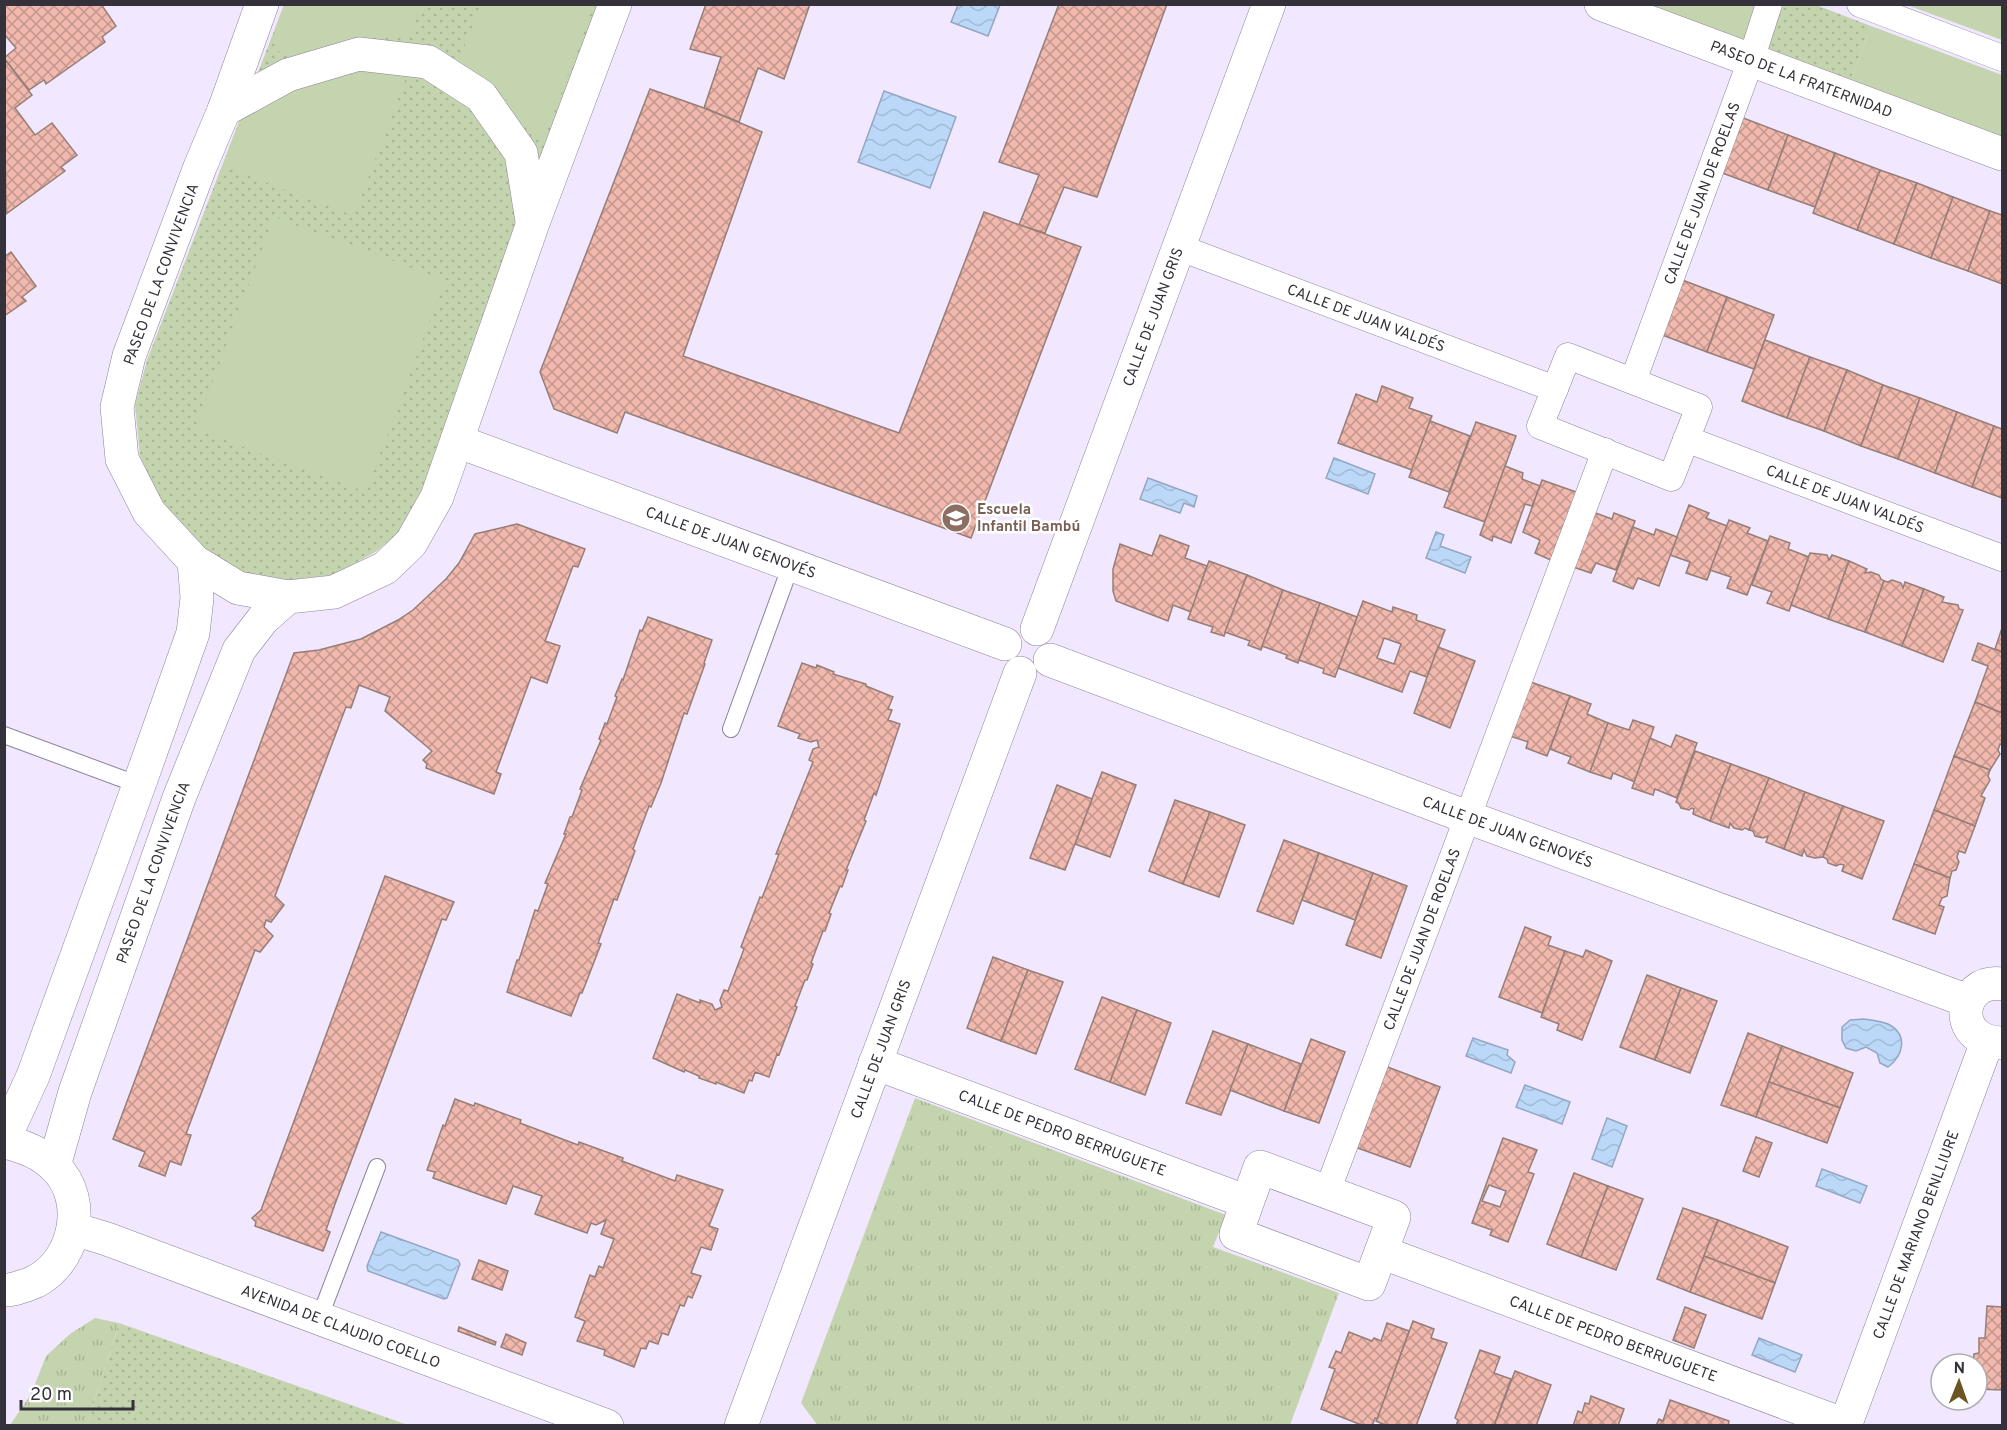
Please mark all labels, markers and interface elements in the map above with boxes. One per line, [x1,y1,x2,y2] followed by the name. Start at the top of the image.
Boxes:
[1707,38,1895,123] street label: PASEO DE LA FRATERNIDAD
[1661,100,1746,288] street label: CALLE DE JUAN DE ROELAS
[121,181,204,368] street label: PASEO DE LA CONVIVENCIA
[1120,245,1189,389] street label: CALLE DE JUAN GRIS
[1284,281,1447,358] street label: CALLE DE JUAN VALDÉS
[1763,462,1926,539] street label: CALLE DE JUAN VALDÉS
[977,501,1080,537] place label: Escuela Infantil Bambú
[940,502,972,534] school or university icon: Escuela Infantil Bambú
[642,504,818,584] street label: CALLE DE JUAN GENOVÉS
[113,779,196,966] street label: PASEO DE LA CONVIVENCIA
[1419,793,1595,873] street label: CALLE DE JUAN GENOVÉS
[1380,846,1466,1034] street label: CALLE DE JUAN DE ROELAS
[848,977,916,1122] street label: CALLE DE JUAN GRIS
[955,1087,1168,1182] street label: CALLE DE PEDRO BERRUGUETE
[1870,1128,1964,1342] street label: CALLE DE MARIANO BENLLIURE
[238,1282,442,1374] street label: AVENIDA DE CLAUDIO COELLO
[1506,1293,1719,1387] street label: CALLE DE PEDRO BERRUGUETE
[1929,1352,1989,1412] north arrow
[1953,1359,1965,1379] text: N
[21,1373,134,1411] scale bar
[30,1384,72,1407] text: 20 m

